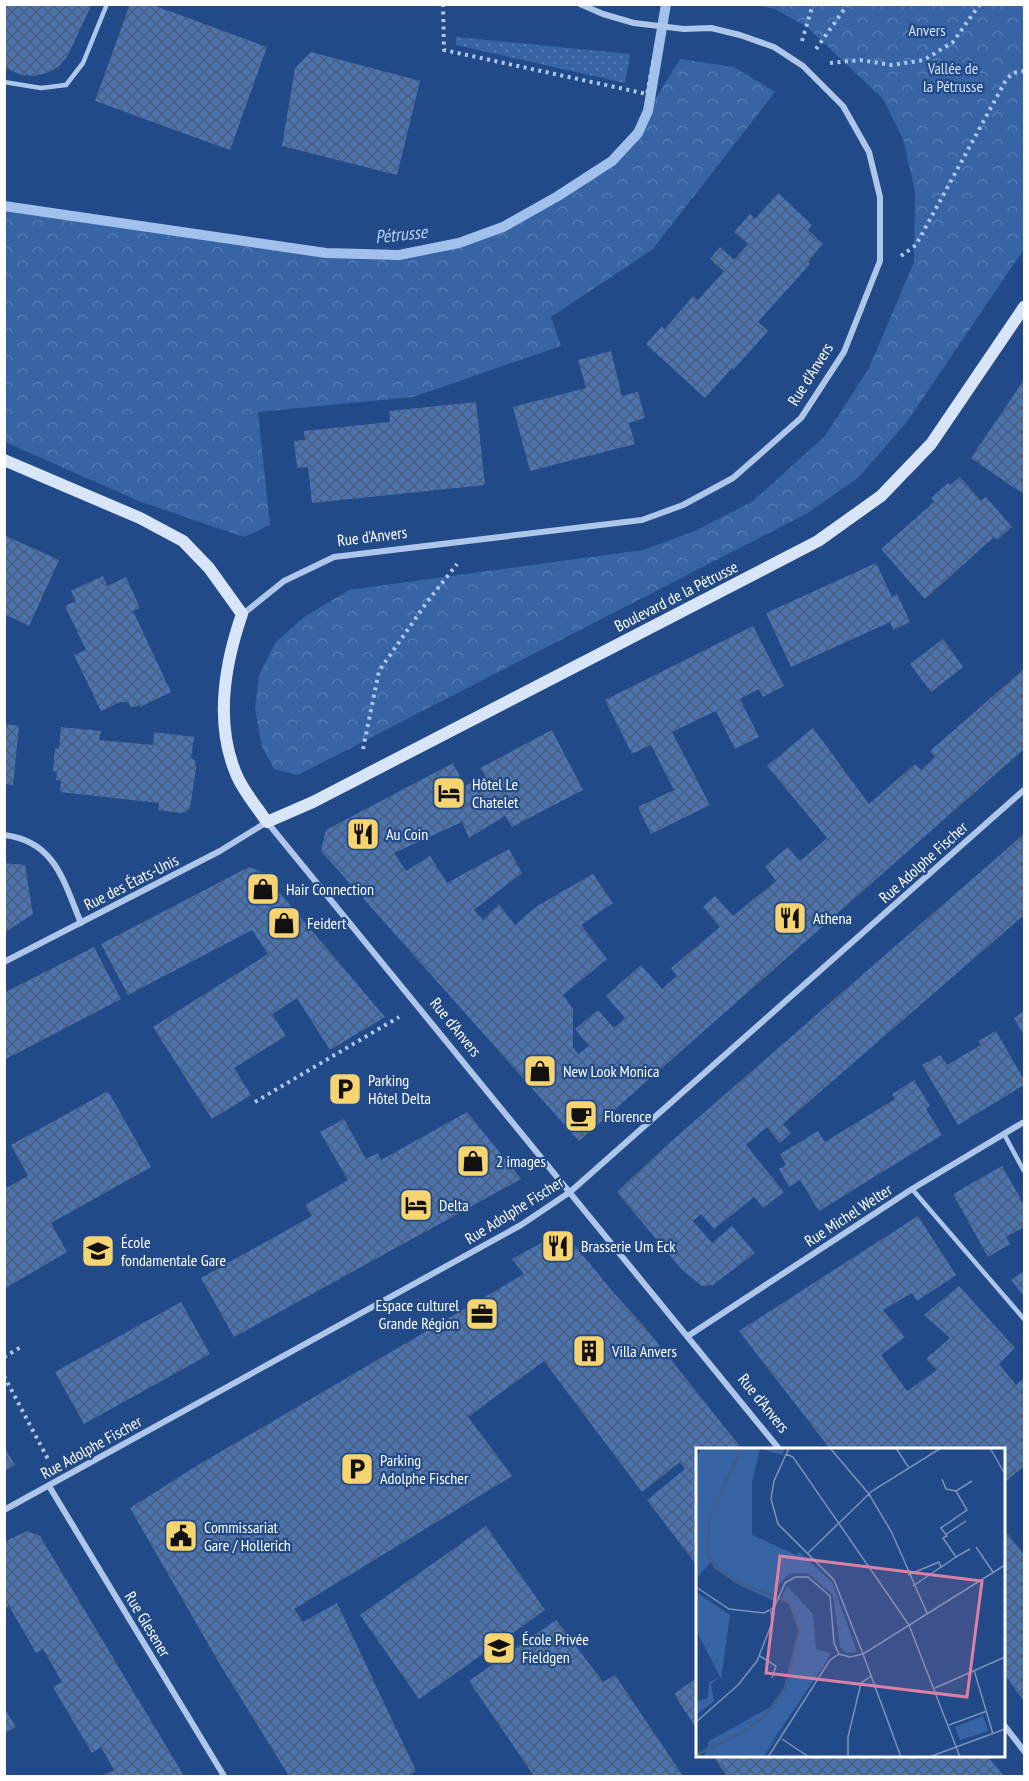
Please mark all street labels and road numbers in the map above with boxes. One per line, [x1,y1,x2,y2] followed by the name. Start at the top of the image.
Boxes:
[783,339,837,409] street label: Rue d'Anvers
[336,522,408,550] street label: Rue d'Anvers
[611,556,741,636] street label: Boulevard de la Pétrusse
[874,817,972,907] street label: Rue Adolphe Fischer
[80,850,182,914] street label: Rue des États-Unis
[426,993,486,1061] street label: Rue d'Anvers
[461,1171,568,1248] street label: Rue Adolphe Fischer
[801,1179,896,1251] street label: Rue Michel Welter
[734,1369,794,1437] street label: Rue d'Anvers
[37,1411,146,1483] street label: Rue Adolphe Fischer
[121,1588,176,1661] street label: Rue Glesener

